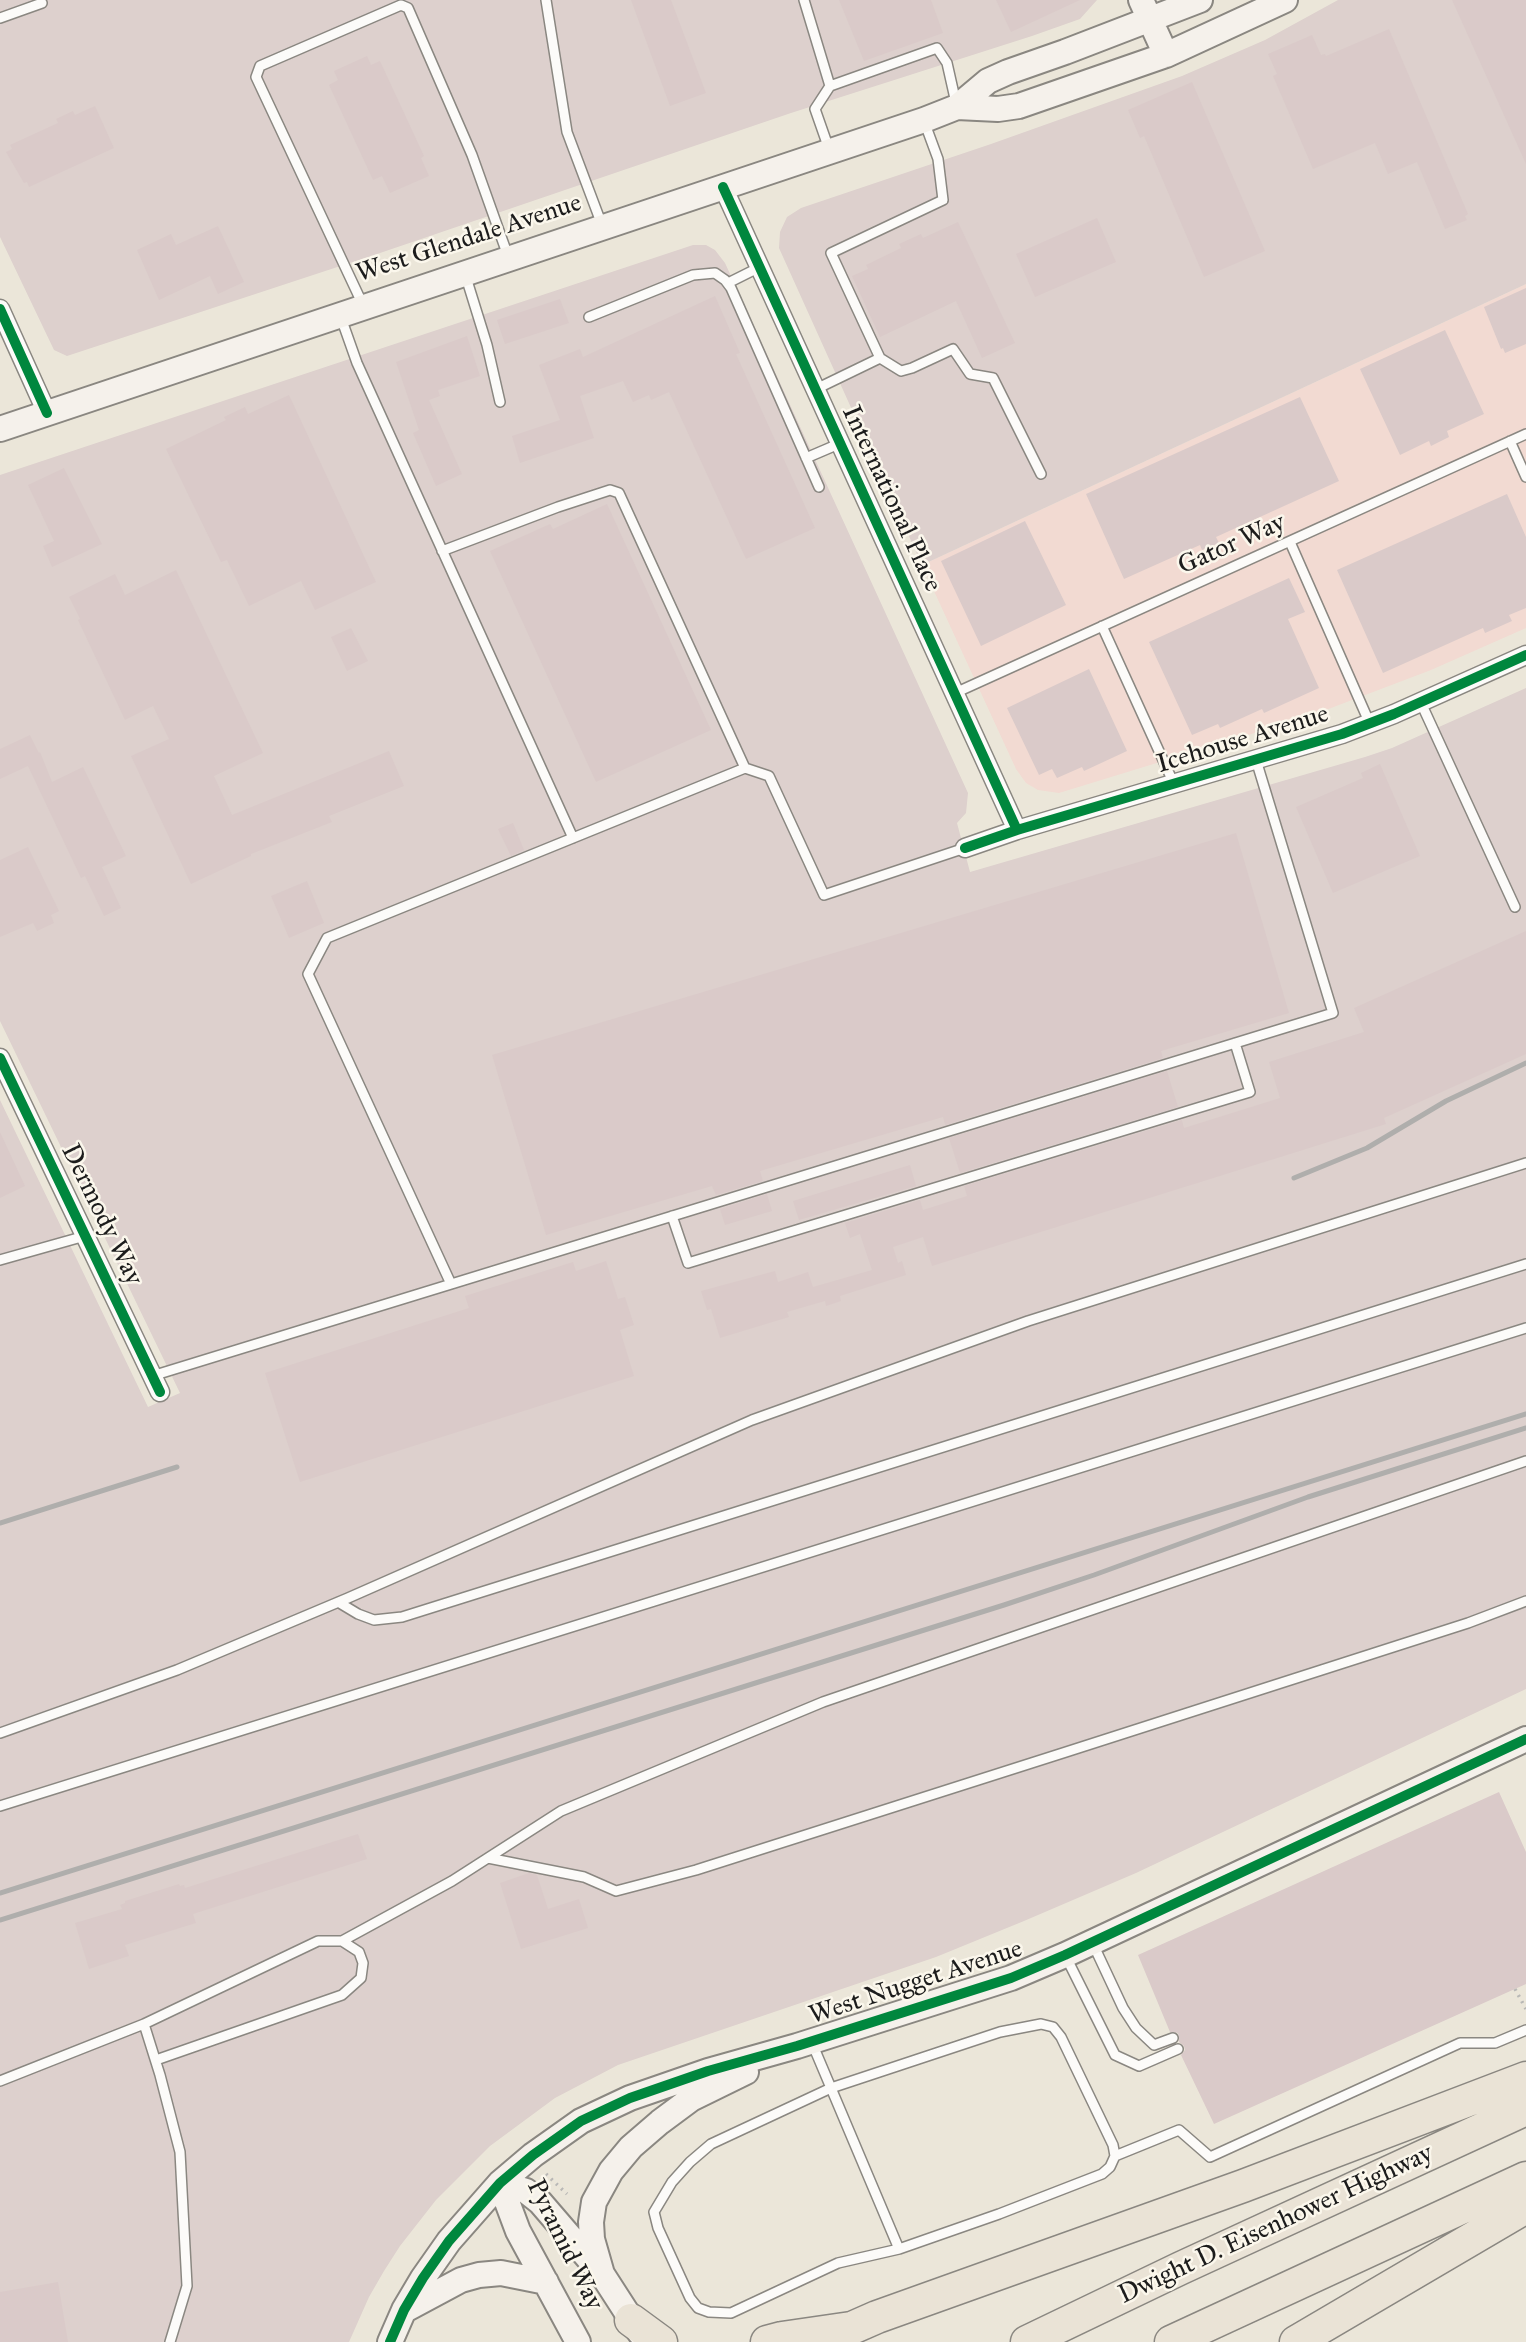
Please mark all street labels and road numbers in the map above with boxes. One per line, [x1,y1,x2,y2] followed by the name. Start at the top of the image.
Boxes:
[352,188,586,290] street label: West Glendale Avenue
[834,401,948,597] street label: International Place
[1174,508,1290,582] street label: Gator Way
[1153,699,1333,781] street label: Icehouse Avenue
[53,1139,149,1291] street label: Dermody Way
[806,1934,1026,2032] street label: West Nugget Avenue
[1114,2138,1438,2312] street label: Dwight D. Eisenhower Highway
[519,2175,609,2315] street label: Pyramid Way

